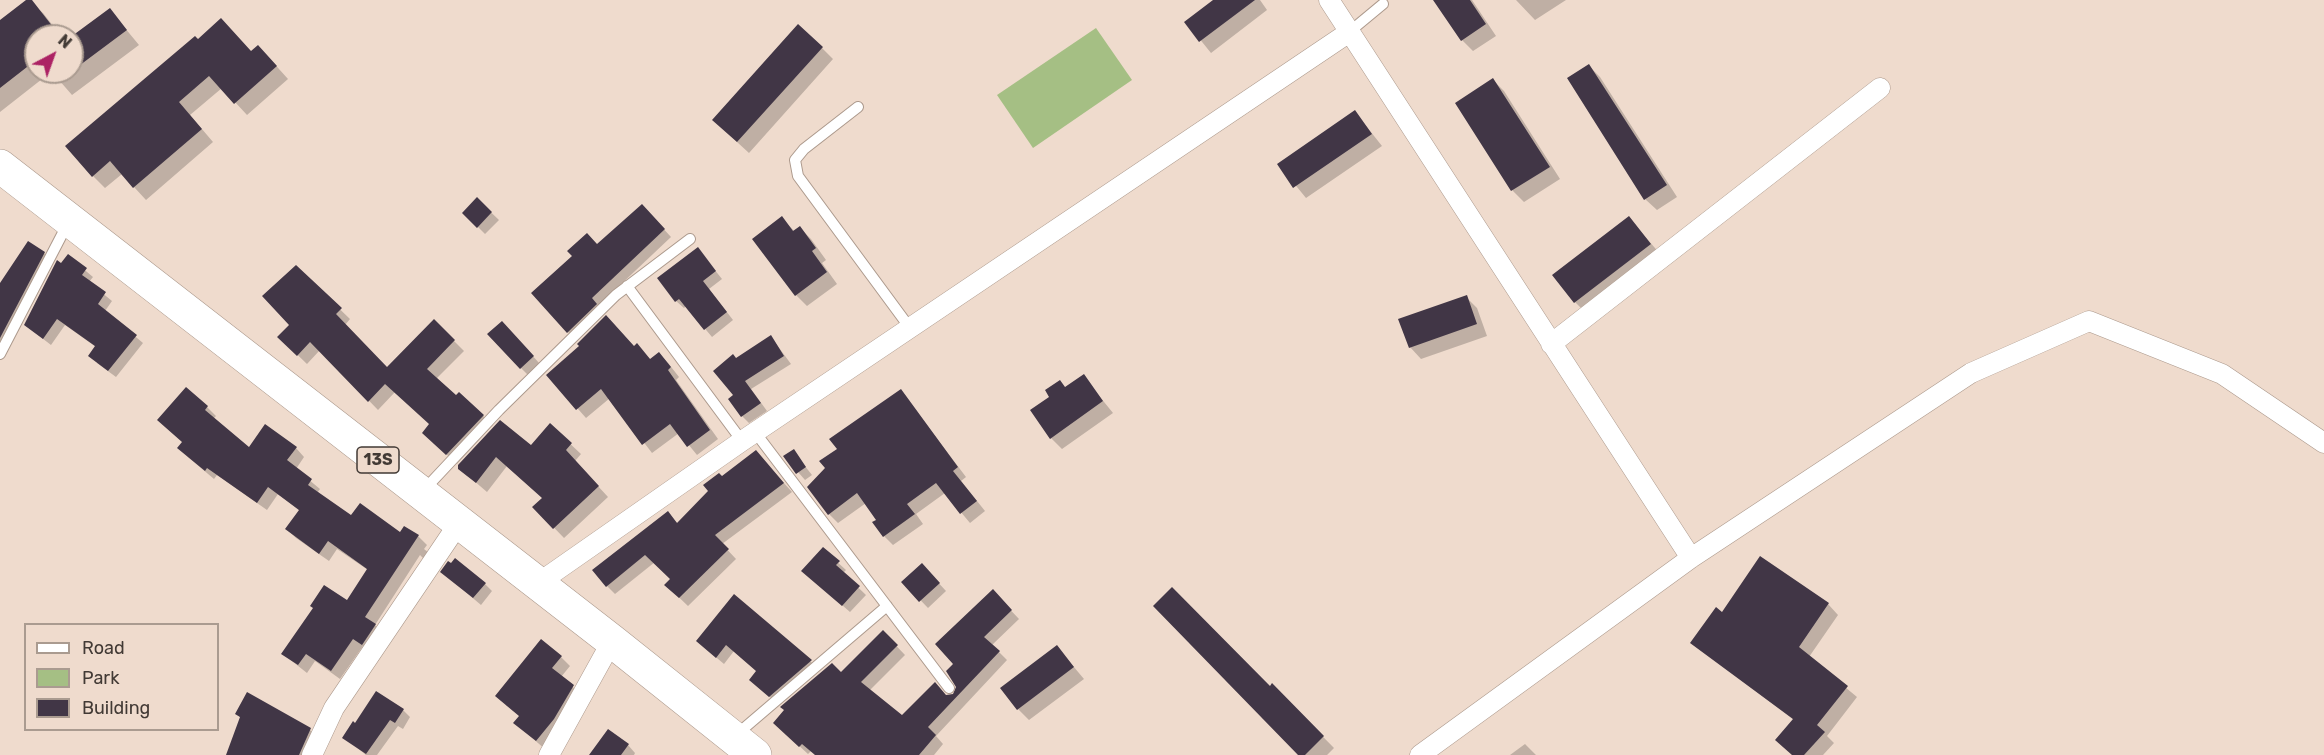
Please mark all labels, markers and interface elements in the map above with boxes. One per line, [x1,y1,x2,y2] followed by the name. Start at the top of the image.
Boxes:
[24,24,84,84] north arrow
[54,31,75,52] text: N
[357,447,399,473] road number: 13S
[24,623,219,731] legend
[82,637,125,659] text: Road
[82,667,119,689] text: Park
[82,697,150,719] text: Building

